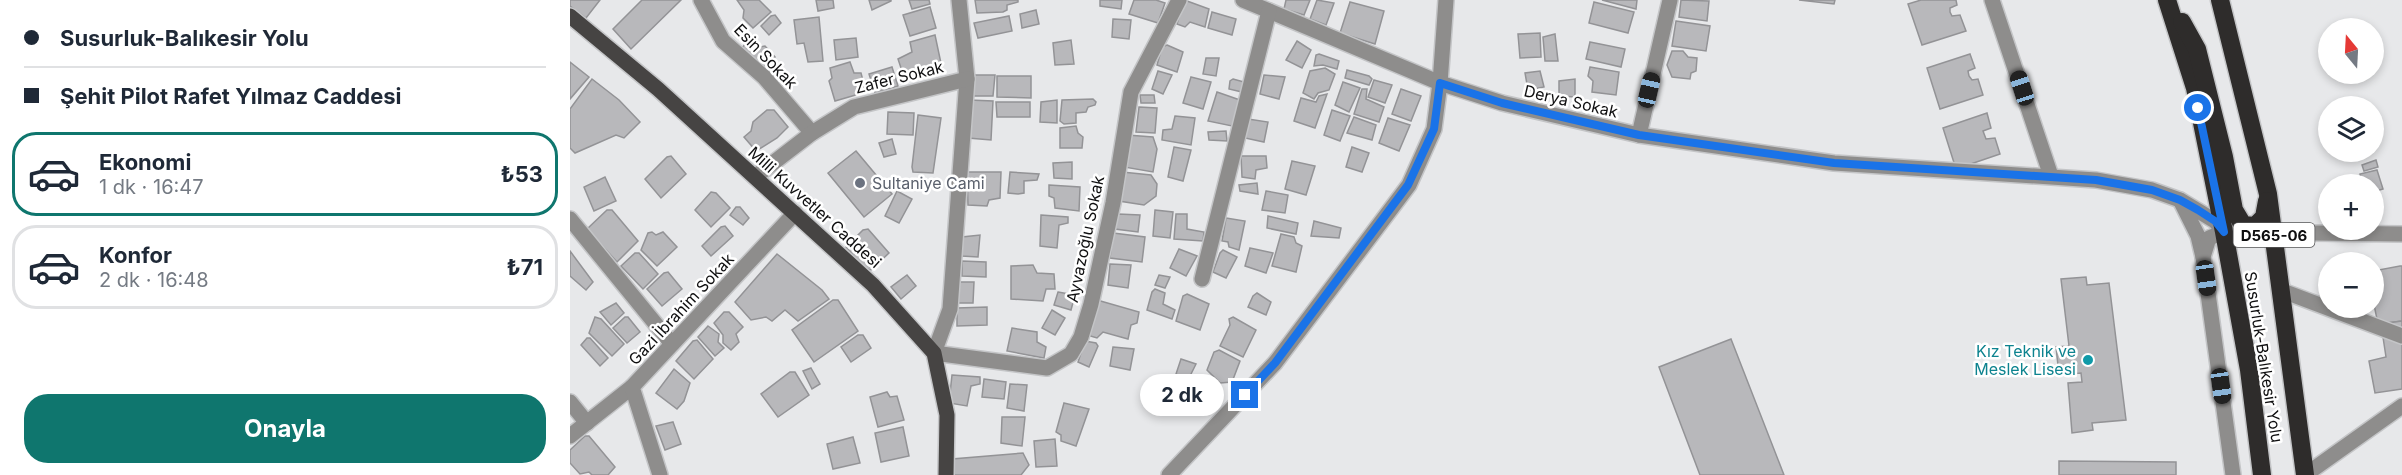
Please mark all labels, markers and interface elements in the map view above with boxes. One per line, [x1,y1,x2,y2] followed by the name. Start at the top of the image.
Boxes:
[2318,18,2384,84] north arrow
[2318,18,2384,318] map controls
[730,19,802,93] street label: Esin Sokak
[60,25,309,51] text: Susurluk-Balıkesir Yolu
[853,56,946,98] street label: Zafer Sokak
[2008,68,2036,108] car
[1636,70,1662,110] car
[1522,80,1620,122] street label: Derya Sokak
[60,83,402,109] text: Şehit Pilot Rafet Yılmaz Caddesi
[2184,94,2211,121] route start
[2318,96,2384,162] button: layers
[744,142,886,272] street label: Milli Kuvvetler Caddesi
[27,147,81,201] icon: car
[99,149,191,175] text: Ekonomi
[501,161,543,187] text: ₺53
[872,173,985,193] place label: Sultaniye Cami
[1062,174,1108,304] street label: Ayvazoğlu Sokak
[2318,174,2384,240] button: +
[99,175,204,199] text: 1 dk · 16:47
[853,176,867,190] marker: Sultaniye Cami
[2234,223,2314,247] road number: D565-06
[27,240,81,294] icon: car
[99,242,172,268] text: Konfor
[624,249,738,369] street label: Gazi İbrahim Sokak
[2318,252,2384,318] button: −
[507,254,543,280] text: ₺71
[2195,259,2217,297] car
[99,268,209,292] text: 2 dk · 16:48
[2241,270,2287,444] street label: Susurluk-Balıkesir Yolu
[1974,341,2076,379] place label: Kız Teknik ve Meslek Lisesi
[2081,353,2095,367] marker: Kız Teknik ve Meslek Lisesi
[2210,367,2232,405] car
[1140,374,1224,416] callout: 2 dk
[1231,381,1258,408] route end
[1161,383,1203,407] text: 2 dk
[24,394,546,463] button: Onayla

